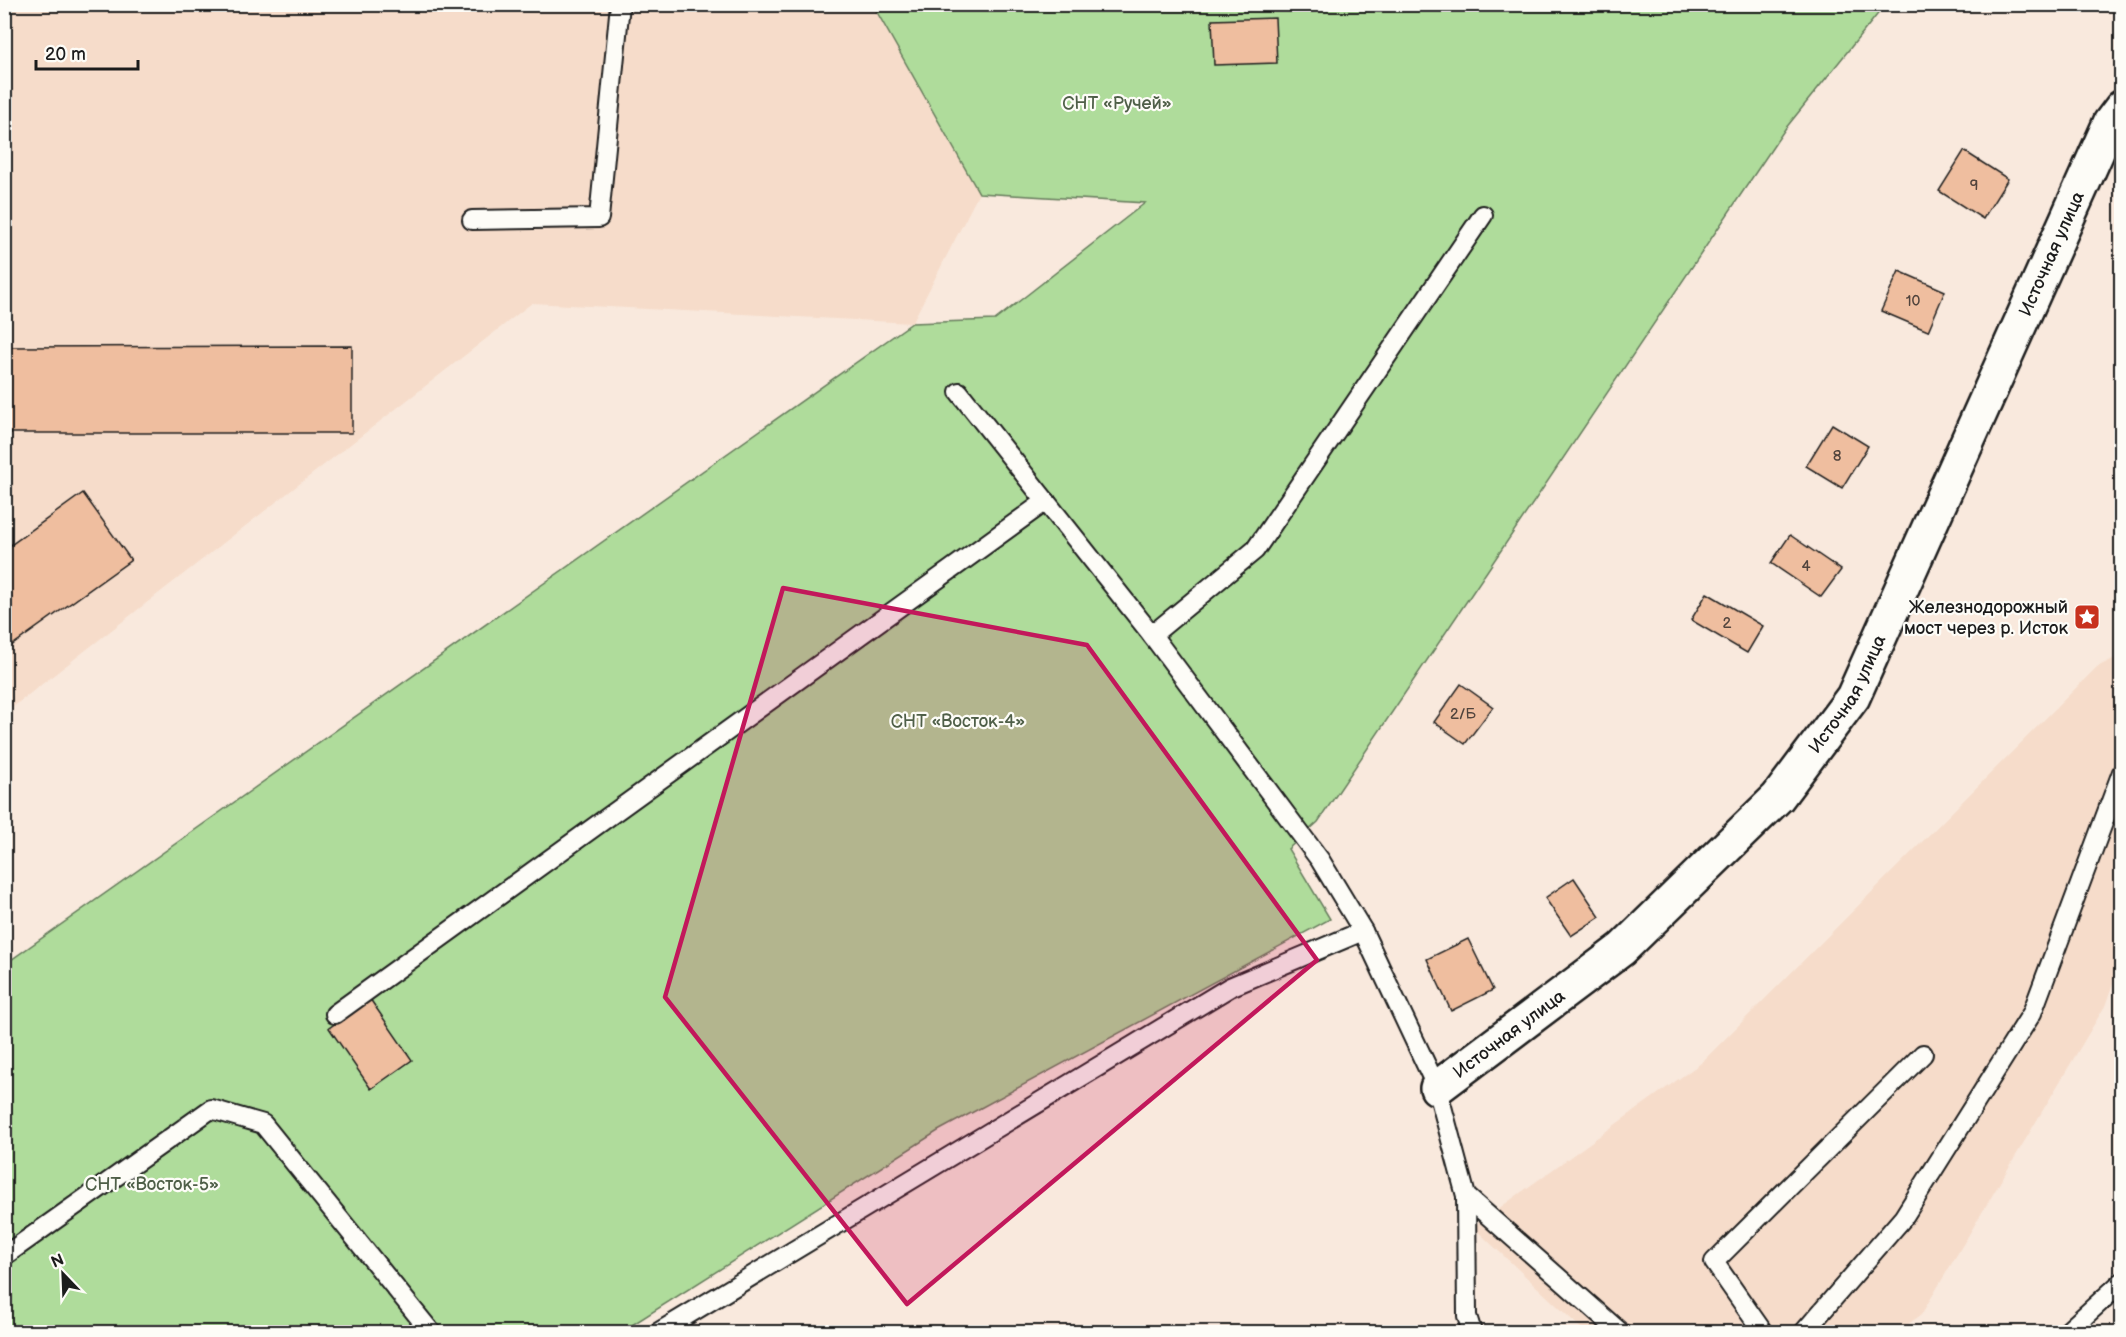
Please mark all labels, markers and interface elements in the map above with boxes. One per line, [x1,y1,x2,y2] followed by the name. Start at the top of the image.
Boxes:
[36,33,138,71] scale bar
[45,44,86,65] text: 20 m
[1062,93,1172,114] park label: СНТ «Ручей»
[1970,176,1978,195] house number: 9
[2015,188,2089,319] street label: Источная улица
[1906,292,1920,311] house number: 10
[1833,447,1842,466] house number: 8
[1801,557,1811,576] house number: 4
[1904,597,2068,639] place label: Железнодорожный мост через р. Исток
[2072,602,2102,632] place icon: Железнодорожный мост через р. Исток
[1723,614,1732,633] house number: 2
[1805,631,1891,758] street label: Источная улица
[1450,705,1477,724] house number: 2/Б
[891,711,1025,732] park label: СНТ «Восток-4»
[1449,985,1570,1083] street label: Источная улица
[85,1174,219,1195] park label: СНТ «Восток-5»
[33,1244,93,1304] north arrow
[48,1250,67,1273] text: N

